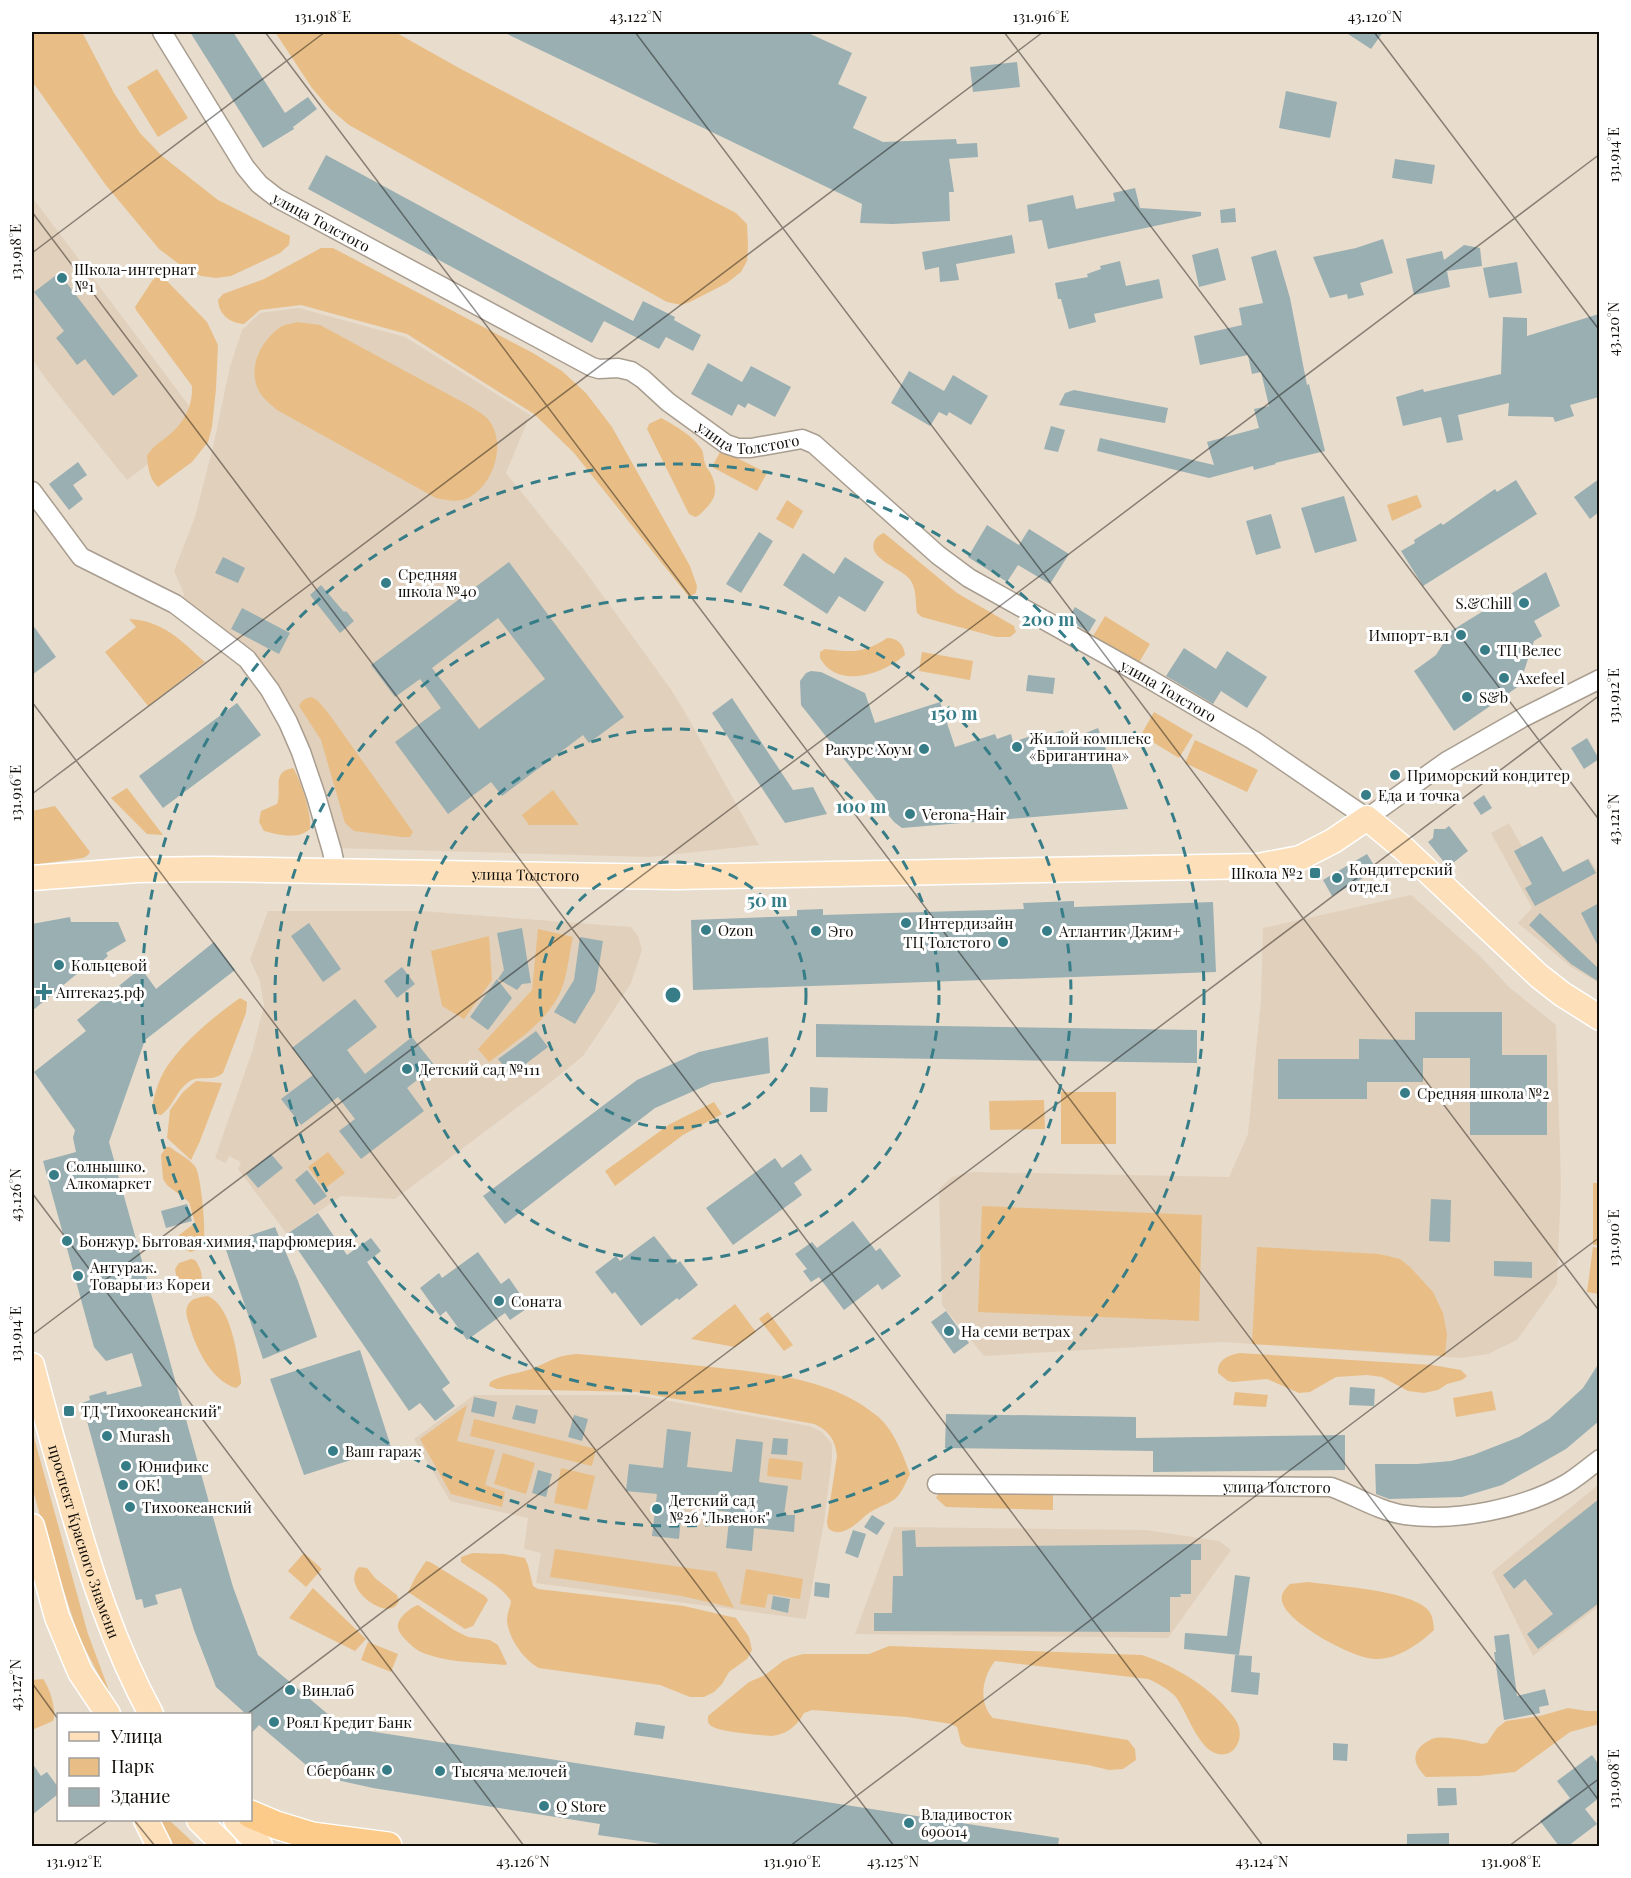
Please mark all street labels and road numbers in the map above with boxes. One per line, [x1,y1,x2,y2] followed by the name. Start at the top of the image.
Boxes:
[268,188,374,256] street label: улица Толстого
[692,416,801,458] street label: улица Толстого
[1116,654,1220,726] street label: улица Толстого
[471,863,580,885] street label: улица Толстого
[44,1442,125,1641] street label: проспект Красного Знамени
[1222,1476,1331,1497] street label: улица Толстого

